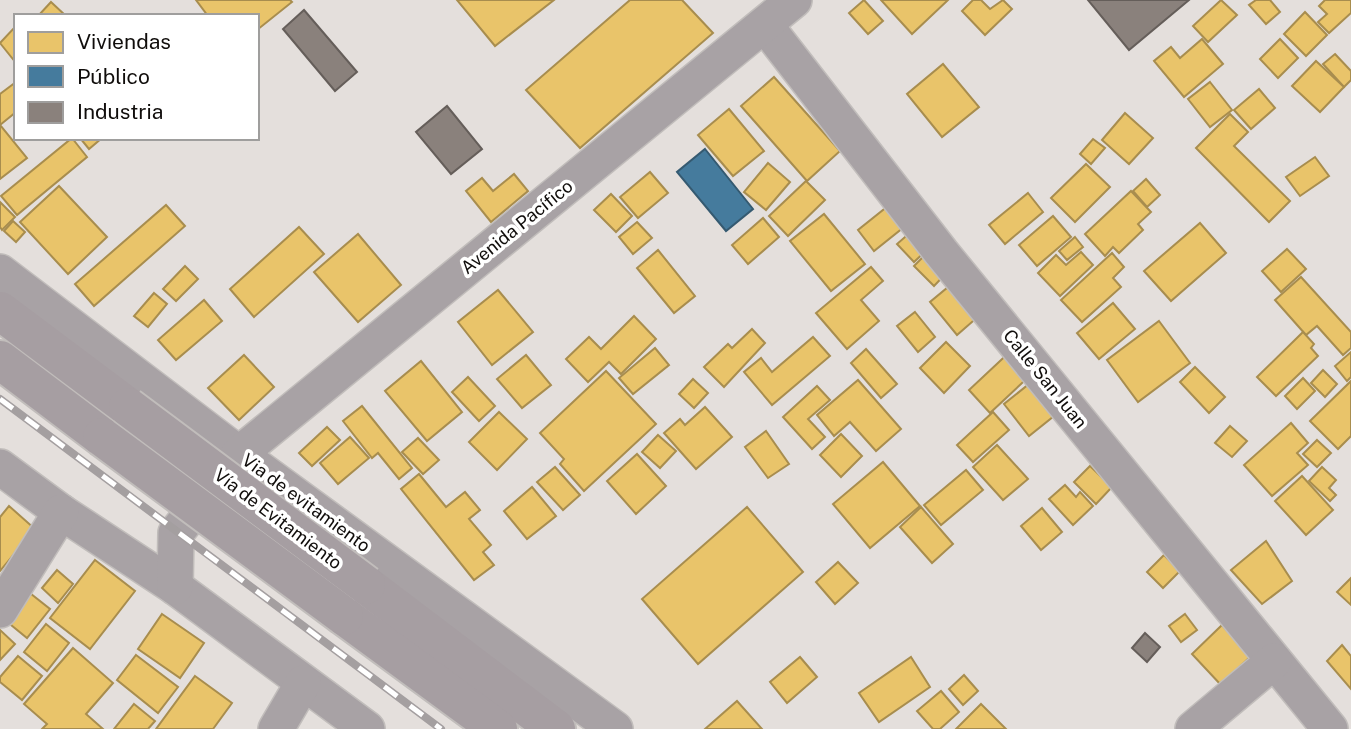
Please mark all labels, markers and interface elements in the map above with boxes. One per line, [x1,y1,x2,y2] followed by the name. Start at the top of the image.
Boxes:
[14,14,259,140] legend
[77,29,171,54] text: Viviendas
[77,64,150,89] text: Público
[77,99,163,124] text: Industria
[457,175,577,278] street label: Avenida Pacífico
[999,325,1092,432] street label: Calle San Juan
[238,449,374,556] street label: Via de evitamiento
[210,464,346,573] street label: Vía de Evitamiento

